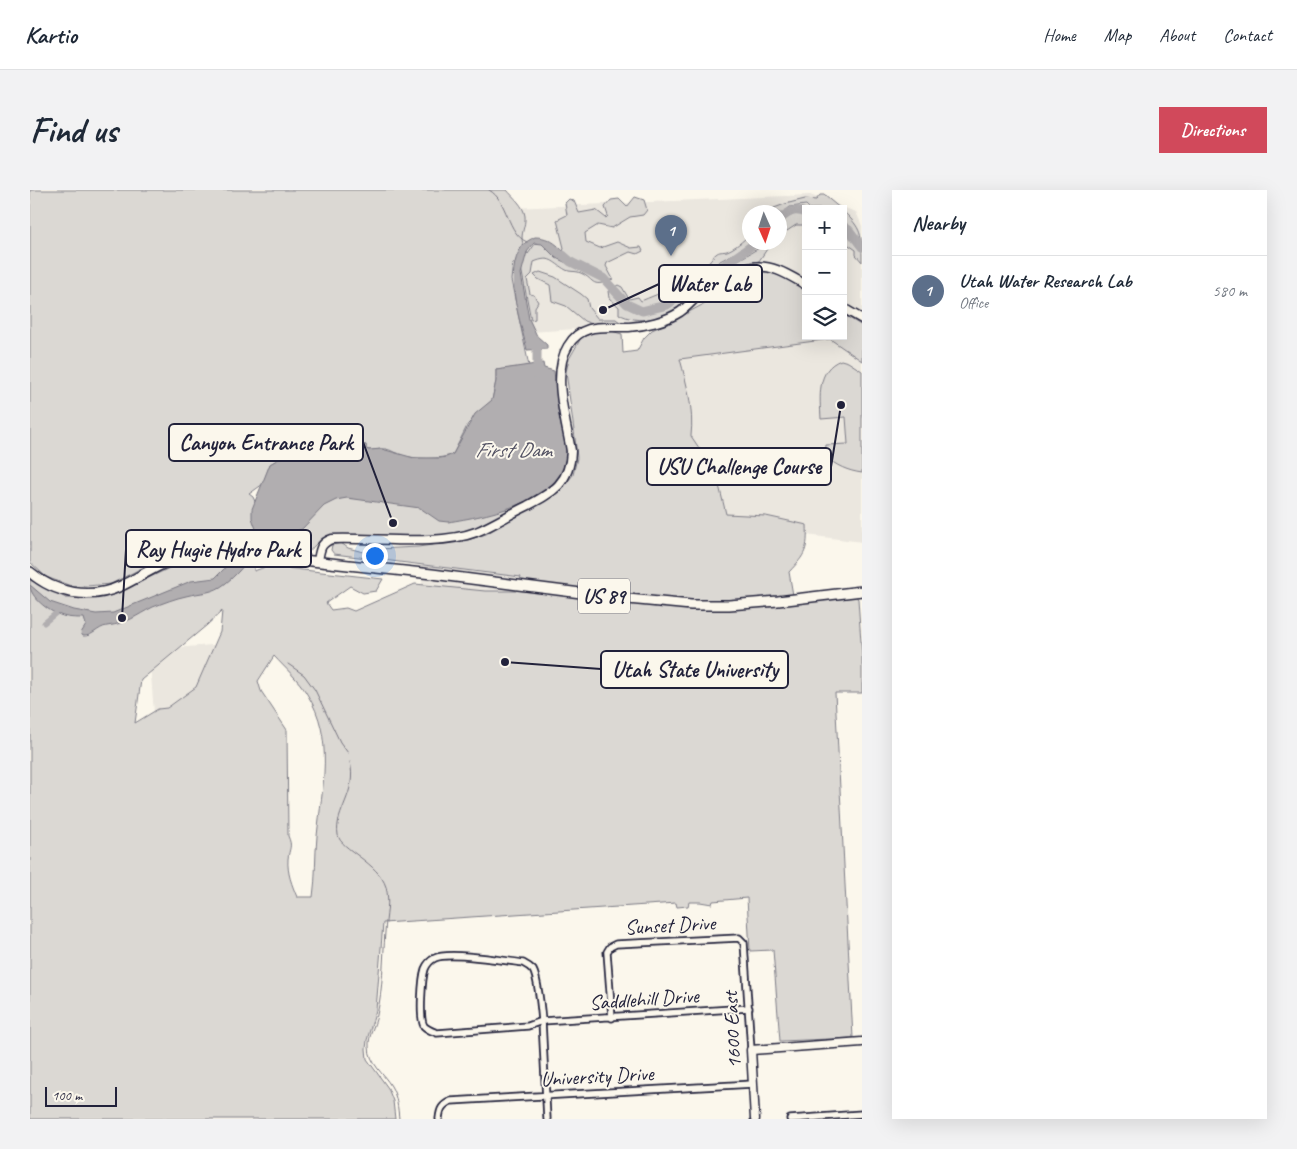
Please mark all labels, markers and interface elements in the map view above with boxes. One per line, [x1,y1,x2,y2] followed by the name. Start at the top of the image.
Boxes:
[25,20,77,50] text: Kartio
[1043,24,1076,46] text: Home
[1104,24,1131,46] text: Map
[1159,24,1195,46] text: About
[1223,24,1272,46] text: Contact
[1159,107,1267,153] button: Directions
[30,108,117,153] text: Find us
[742,205,787,250] north arrow
[802,205,847,340] map controls
[802,205,847,250] button: +
[912,210,965,236] text: Nearby
[655,215,687,256] pin: 1
[802,250,847,295] button: −
[659,265,762,302] callout: Water Lab
[959,269,1132,293] text: Utah Water Research Lab
[669,270,753,298] text: Water Lab
[924,281,932,301] text: 1
[1213,281,1247,301] text: 580 m
[959,293,988,313] text: Office
[802,295,847,340] button: layers
[169,424,363,461] callout: Canyon Entrance Park
[179,429,355,457] text: Canyon Entrance Park
[475,436,554,464] water label: First Dam
[647,448,831,485] callout: USU Challenge Course
[657,453,823,481] text: USU Challenge Course
[126,530,311,567] callout: Ray Hugie Hydro Park
[136,536,302,564] text: Ray Hugie Hydro Park
[362,543,388,569] your location
[578,578,630,614] road number: US 89
[601,651,788,688] callout: Utah State University
[612,656,780,684] text: Utah State University
[624,910,718,940] street label: Sunset Drive
[588,982,701,1016] street label: Saddlehill Drive
[717,989,747,1069] street label: 1600 East
[540,1060,655,1092] street label: University Drive
[45,1084,118,1107] scale bar
[52,1087,82,1104] text: 100 m

